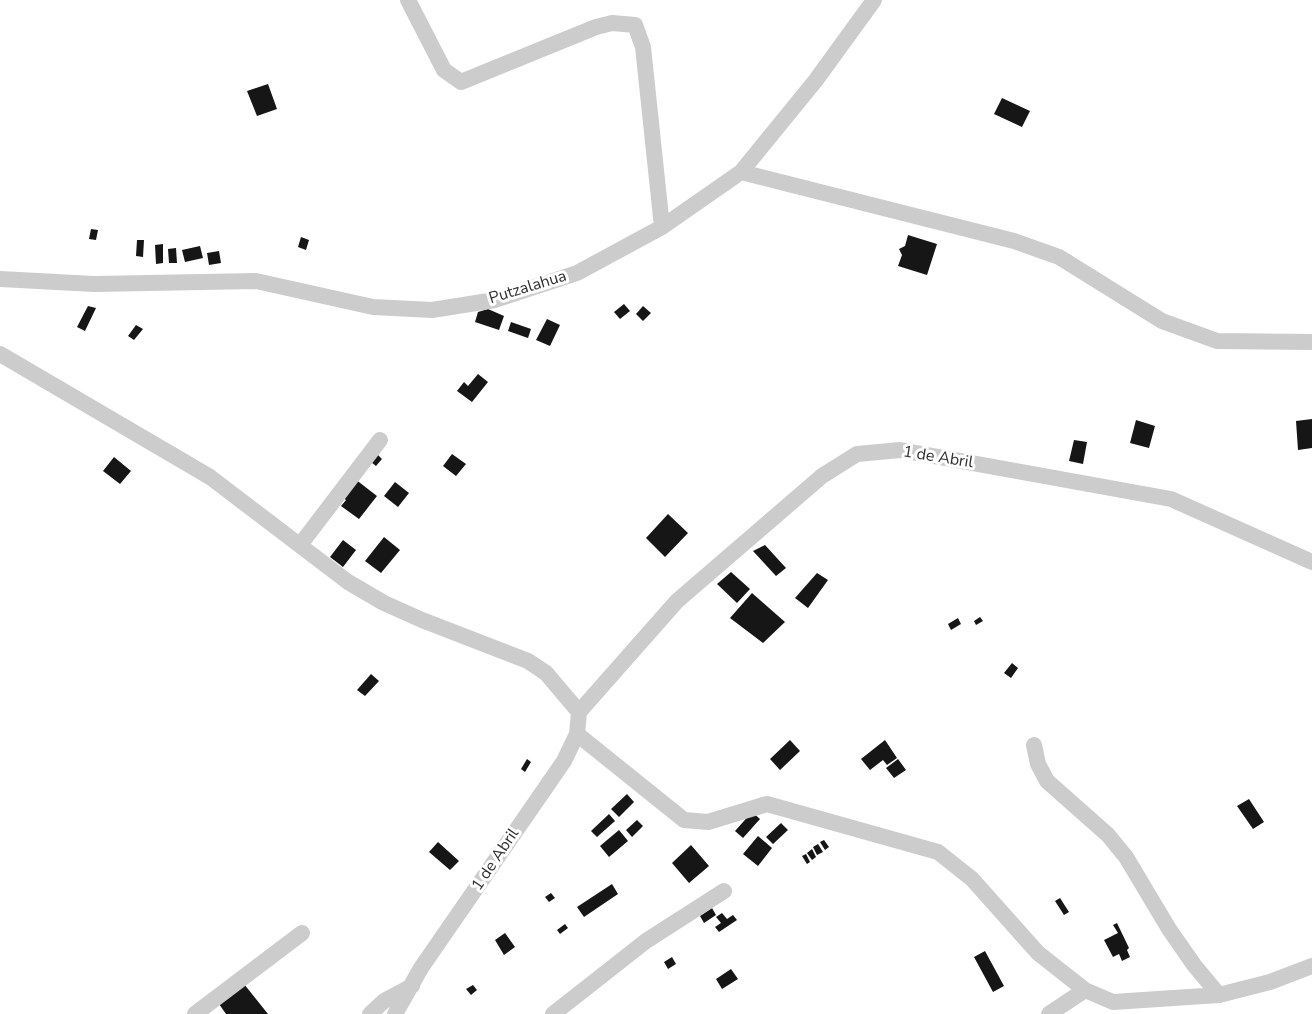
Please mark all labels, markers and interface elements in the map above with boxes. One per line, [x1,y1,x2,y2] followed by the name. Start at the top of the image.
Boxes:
[487,267,569,309] street label: Putzalahua
[902,443,974,473] street label: 1 de Abril
[468,825,524,895] street label: 1 de Abril

